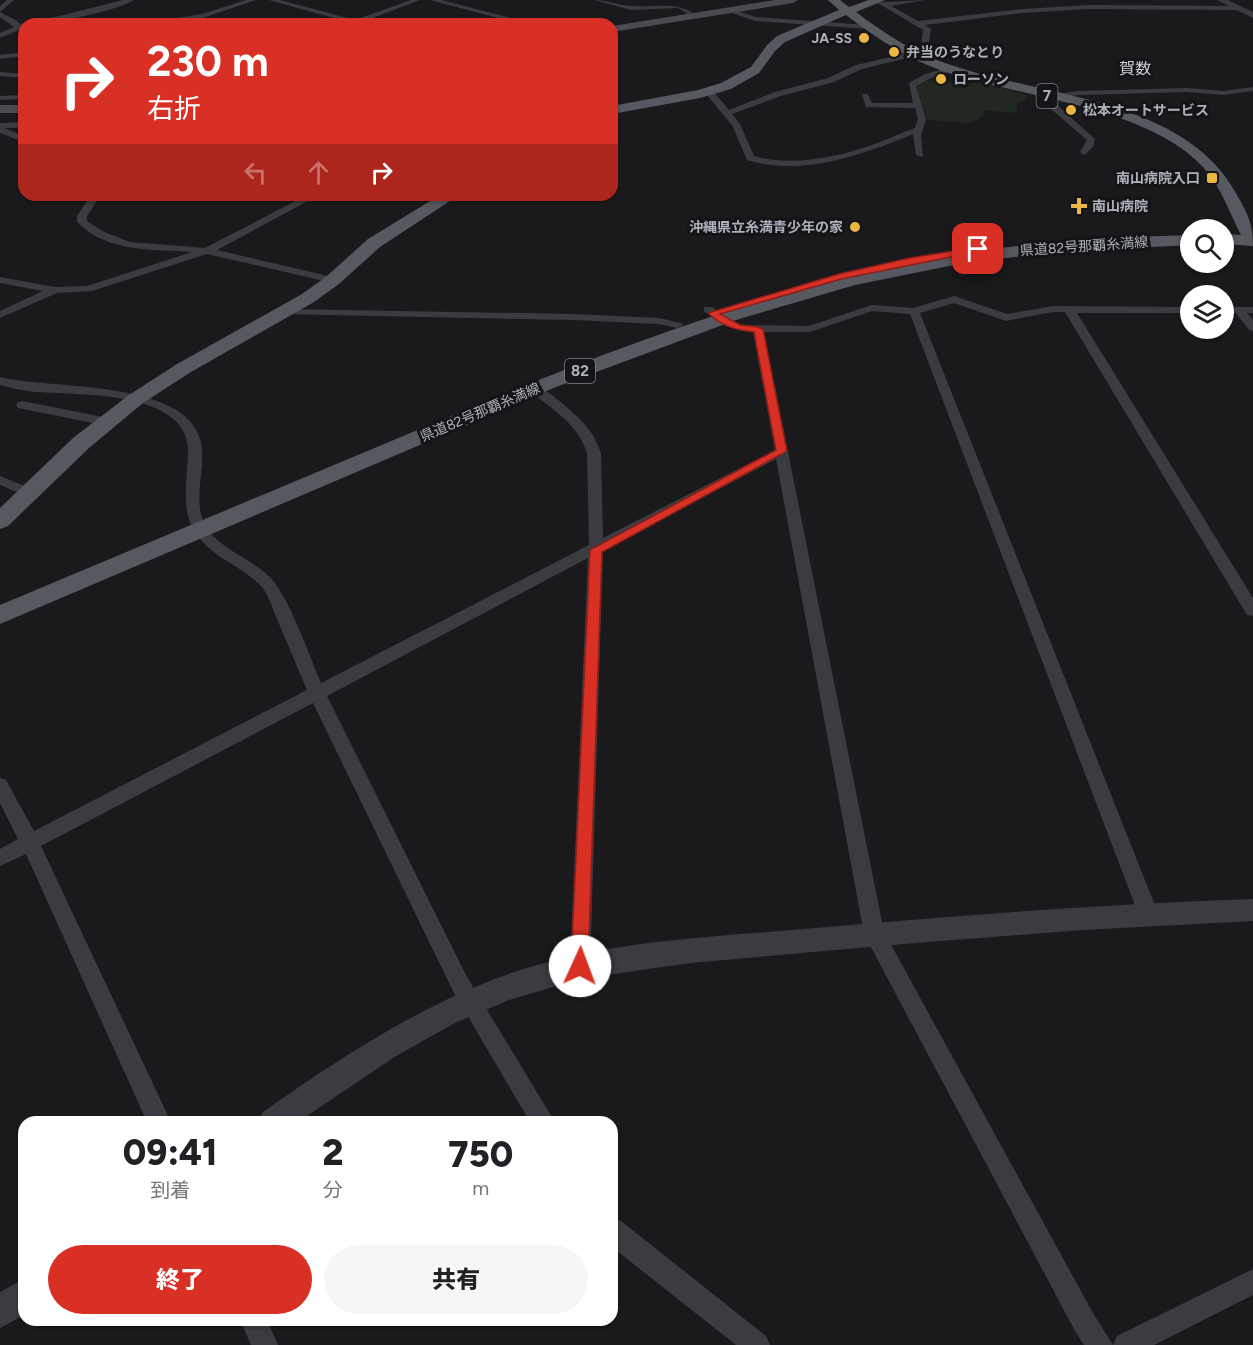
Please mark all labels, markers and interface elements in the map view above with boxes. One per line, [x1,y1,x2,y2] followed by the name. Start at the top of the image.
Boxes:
[812,30,852,47] place label: JA-SS
[857,31,871,45] marker: JA-SS
[147,36,269,87] text: 230 m
[48,42,126,120] icon: right
[906,44,1004,61] place label: 弁当のうなとり
[887,45,901,59] marker: 弁当のうなとり
[1119,59,1151,78] district label: 賀数
[953,71,1009,88] place label: ローソン
[934,72,948,86] marker: ローソン
[1036,84,1058,108] road number: 7
[147,92,201,125] text: 右折
[1083,102,1209,119] place label: 松本オートサービス
[1064,103,1078,117] marker: 松本オートサービス
[239,156,272,189] icon: left
[302,156,335,189] icon: ahead
[365,156,398,189] icon: right
[1116,170,1200,187] place label: 南山病院入口
[1205,171,1219,185] marker: 南山病院入口
[1070,197,1088,215] marker: 南山病院
[1092,198,1148,215] place label: 南山病院
[689,219,843,236] place label: 沖縄県立糸満青少年の家
[1180,219,1234,339] map controls
[1180,219,1234,273] button: search
[848,220,862,234] marker: 沖縄県立糸満青少年の家
[952,223,1003,274] pin
[961,232,994,265] icon: arrive
[1019,234,1149,259] street label: 県道82号那覇糸満線
[1180,285,1234,339] button: layers
[565,359,595,383] road number: 82
[418,380,543,445] street label: 県道82号那覇糸満線
[548,934,612,998] position arrow
[123,1131,217,1174] text: 09:41
[322,1131,343,1174] text: 2
[448,1133,513,1176] text: 750
[472,1176,489,1200] text: m
[150,1178,190,1202] text: 到着
[323,1178,343,1202] text: 分
[48,1245,312,1314] button: 終了
[324,1245,588,1314] button: 共有

